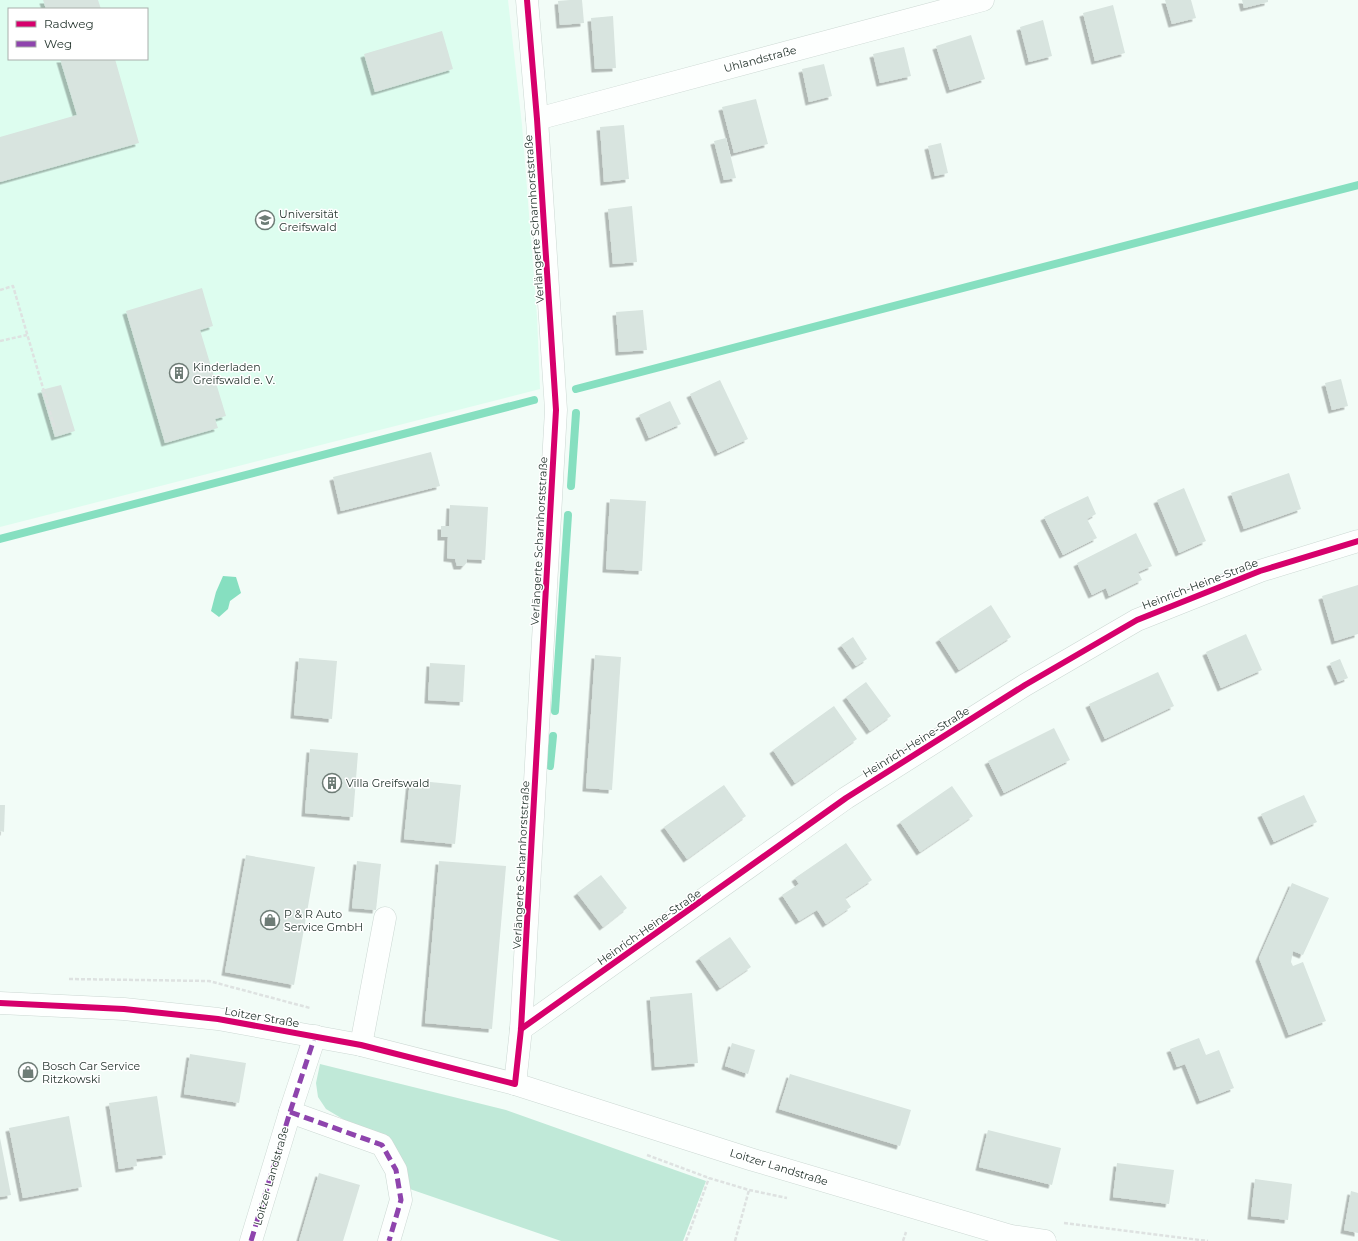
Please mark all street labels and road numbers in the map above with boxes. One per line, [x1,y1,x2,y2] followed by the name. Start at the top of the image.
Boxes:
[722,42,798,75] street label: Uhlandstraße
[521,134,547,304] street label: Verlängerte Scharnhorststraße
[528,456,550,626] street label: Verlängerte Scharnhorststraße
[1140,555,1260,613] street label: Heinrich-Heine-Straße
[860,703,972,781] street label: Heinrich-Heine-Straße
[510,780,532,950] street label: Verlängerte Scharnhorststraße
[594,886,704,968] street label: Heinrich-Heine-Straße
[223,1004,301,1031] street label: Loitzer Straße
[250,1125,292,1227] street label: Loitzer Landstraße
[728,1145,830,1189] street label: Loitzer Landstraße

